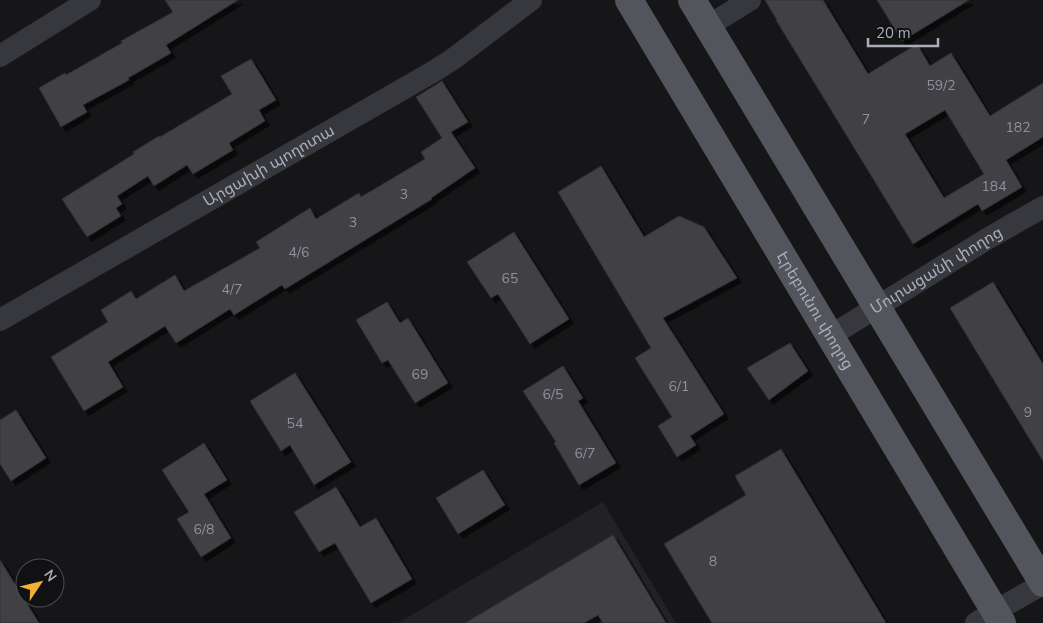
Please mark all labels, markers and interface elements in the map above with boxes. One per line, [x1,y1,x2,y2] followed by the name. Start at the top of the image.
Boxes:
[868,15,938,47] scale bar
[876,23,911,43] text: 20 m
[926,76,956,95] house number: 59/2
[862,110,870,129] house number: 7
[1005,118,1031,137] house number: 182
[199,119,339,212] street label: Արցախի պողոտա
[981,177,1007,196] house number: 184
[400,185,408,204] house number: 3
[349,213,357,232] house number: 3
[866,221,1007,319] street label: Մուրացանի փողոց
[289,243,309,262] house number: 4/6
[771,247,859,374] street label: Էրեբունու փողոց
[502,269,518,288] house number: 65
[222,280,242,299] house number: 4/7
[412,365,428,384] house number: 69
[669,377,689,396] house number: 6/1
[543,385,563,404] house number: 6/5
[1024,403,1032,422] house number: 9
[287,414,303,433] house number: 54
[575,444,595,463] house number: 6/7
[194,520,214,539] house number: 6/8
[709,552,717,571] house number: 8
[15,558,65,608] north arrow
[39,566,61,586] text: N

